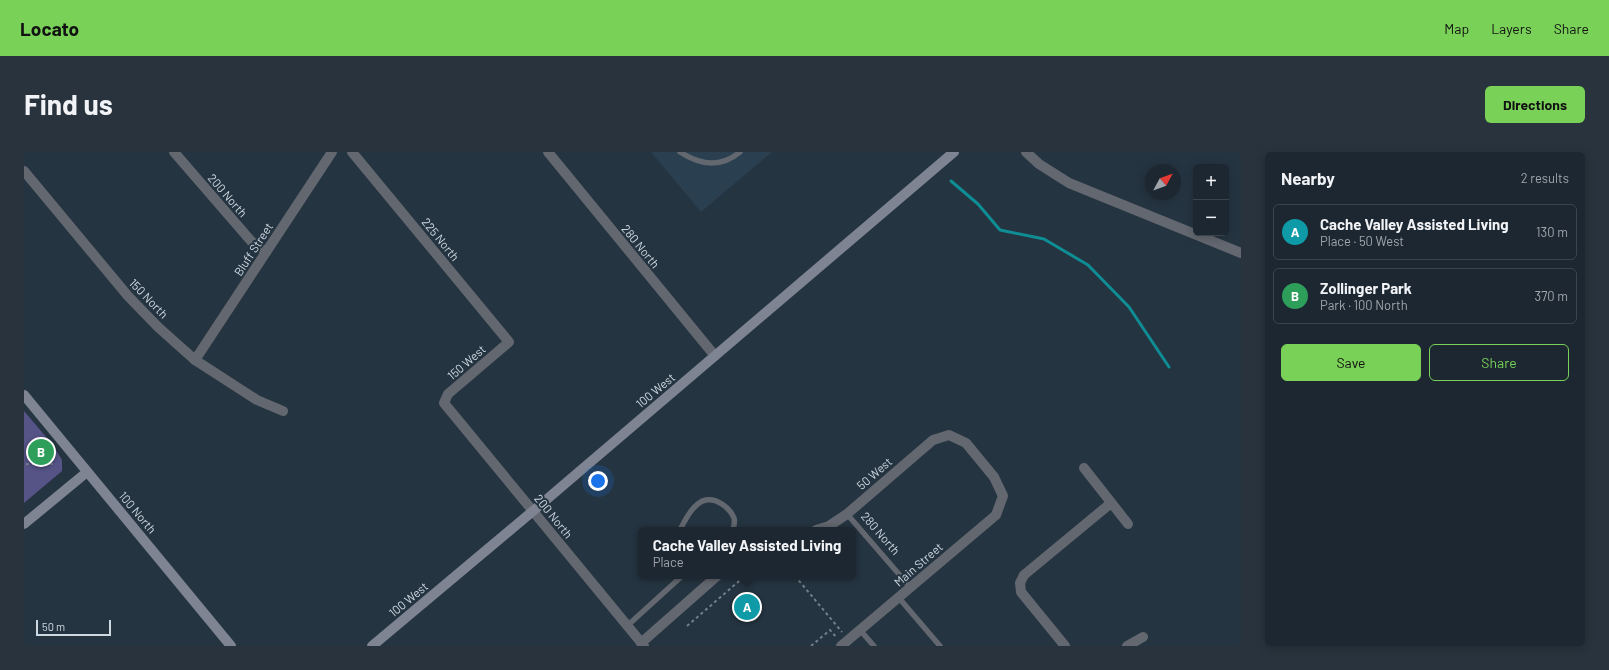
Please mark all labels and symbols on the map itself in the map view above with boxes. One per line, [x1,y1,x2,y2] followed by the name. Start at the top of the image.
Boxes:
[1145,164,1181,200] north arrow
[206,171,250,219] street label: 200 North
[419,215,463,263] street label: 225 North
[231,220,275,278] street label: Bluff Street
[619,221,663,271] street label: 280 North
[127,275,171,321] street label: 150 North
[444,342,488,382] street label: 150 West
[633,370,677,410] street label: 100 West
[28,437,54,467] pin: B
[854,454,894,492] street label: 50 West
[588,471,608,491] your location
[117,488,159,536] street label: 100 North
[532,491,576,541] street label: 200 North
[859,509,903,557] street label: 280 North
[891,539,945,589] street label: Main Street
[386,579,430,619] street label: 100 West
[734,592,760,622] pin: A
[36,618,111,637] scale bar

